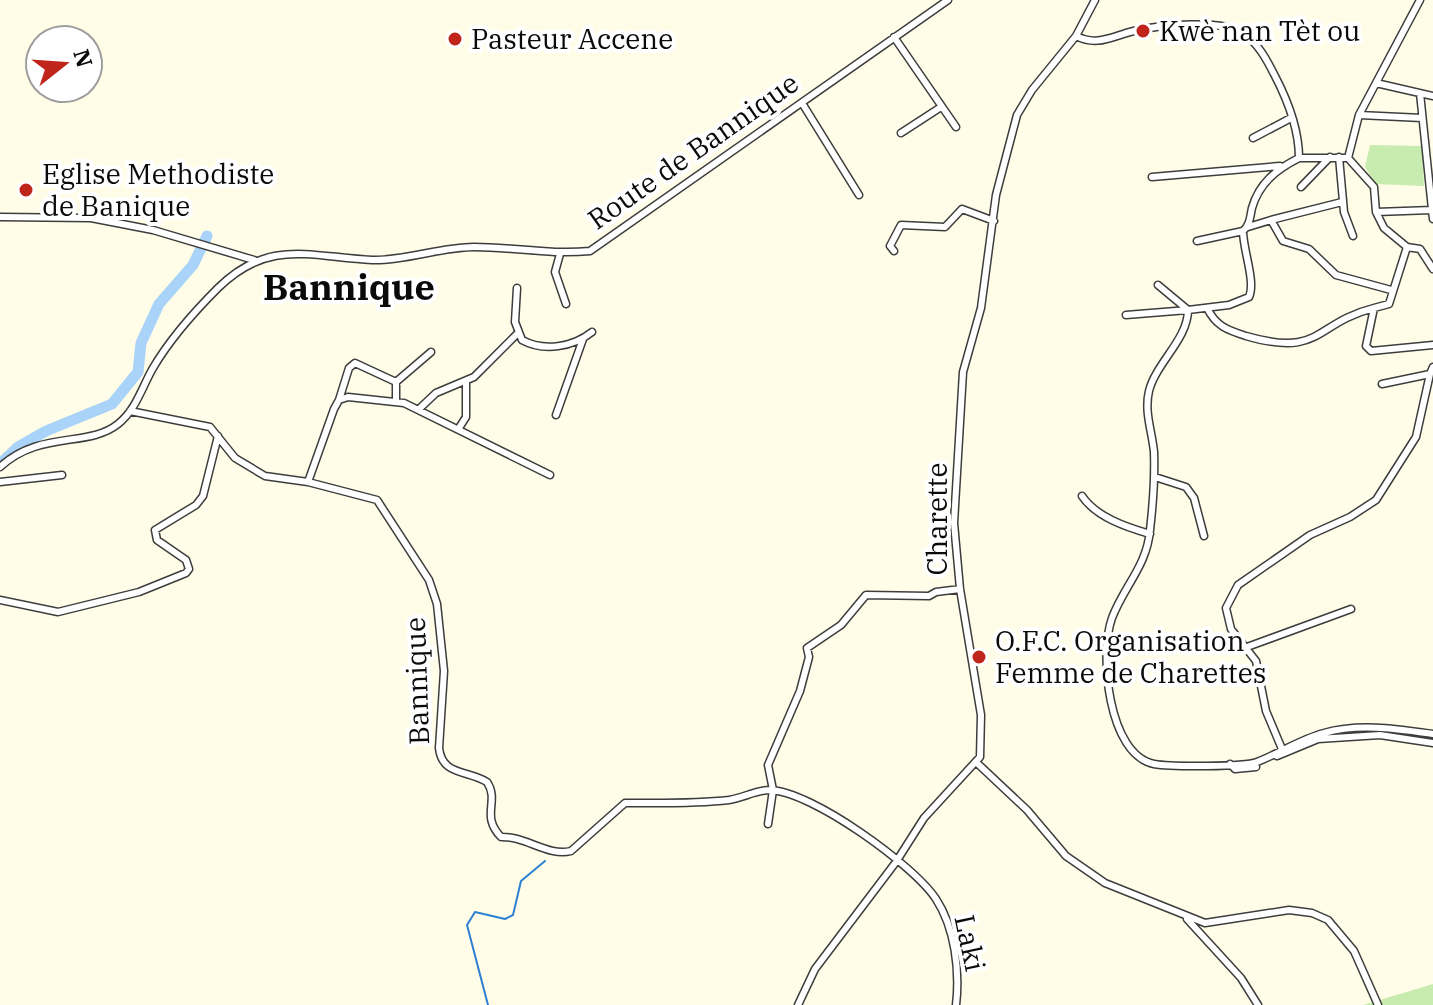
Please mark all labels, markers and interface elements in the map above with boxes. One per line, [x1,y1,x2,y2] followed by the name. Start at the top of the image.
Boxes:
[1159,12,1360,49] place label: Kwè nan Tèt ou
[471,20,673,57] place label: Pasteur Accene
[1134,22,1152,40] marker: Kwè nan Tèt ou
[24,24,104,104] north arrow
[446,30,464,48] marker: Pasteur Accene
[67,45,100,71] text: N
[580,64,805,237] street label: Route de Bannique
[42,155,274,224] place label: Eglise Methodiste de Banique
[17,181,35,199] marker: Eglise Methodiste de Banique
[263,263,435,310] district label: Bannique
[918,463,955,575] street label: Charette
[396,617,437,745] street label: Bannique
[995,622,1266,691] place label: O.F.C. Organisation Femme de Charettes
[970,648,988,666] marker: O.F.C. Organisation Femme de Charettes
[946,911,995,975] street label: Laki

